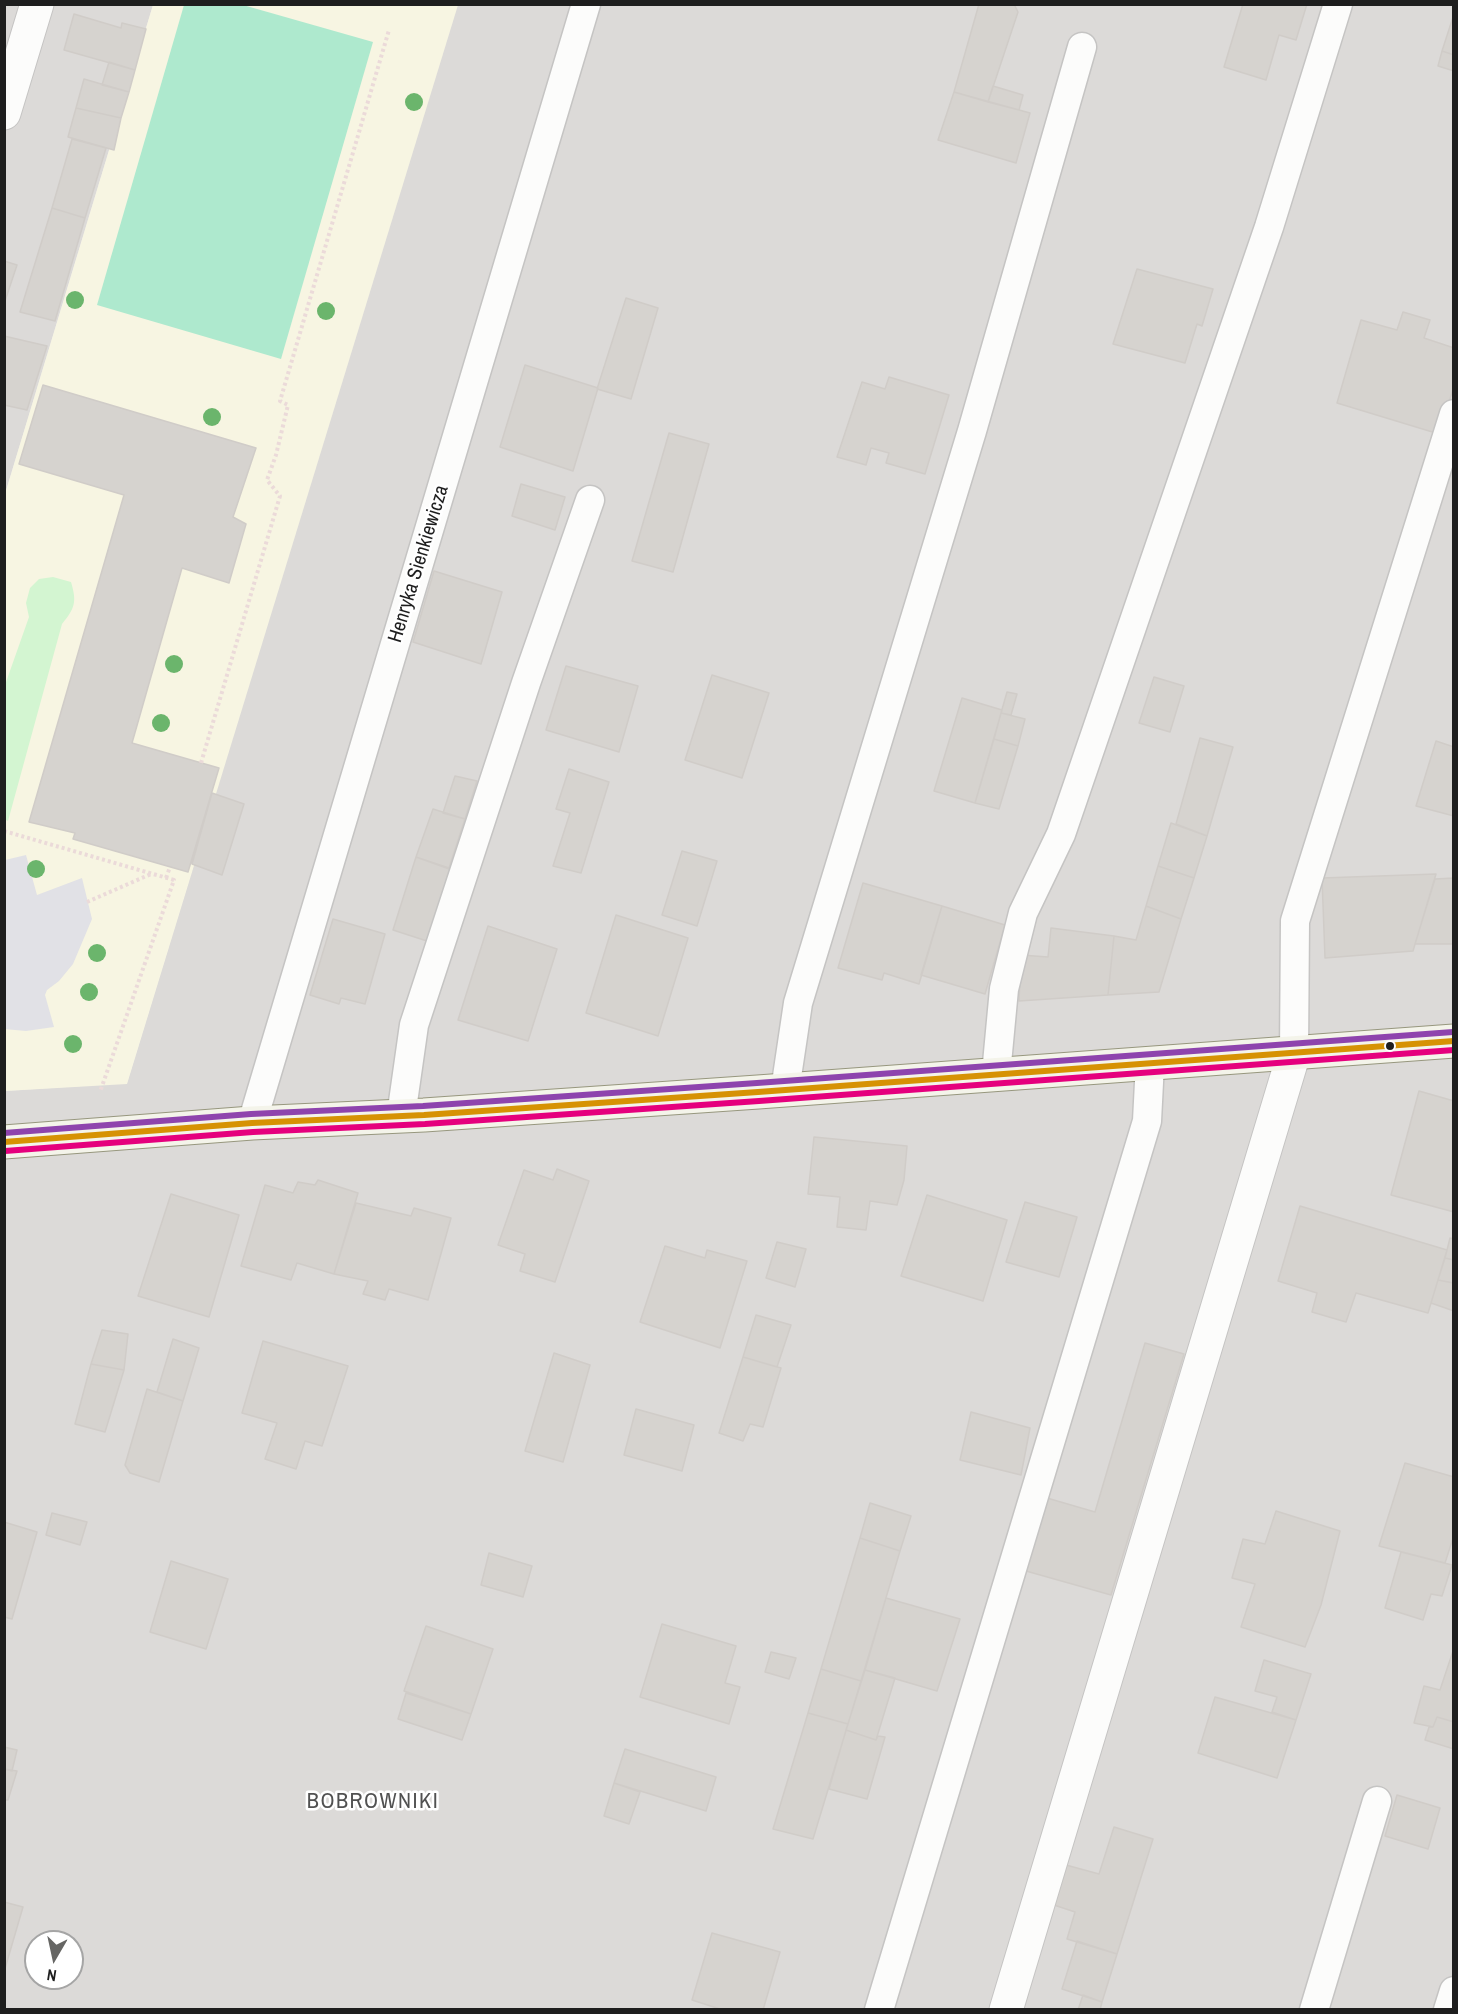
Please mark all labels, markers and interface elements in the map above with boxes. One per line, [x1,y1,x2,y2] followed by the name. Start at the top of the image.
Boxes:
[384,482,454,646] street label: Henryka Sienkiewicza
[1384,1040,1396,1052] unlabelled marker
[307,1789,439,1815] district label: BOBROWNIKI
[24,1930,84,1990] north arrow
[45,1964,58,1987] text: N

